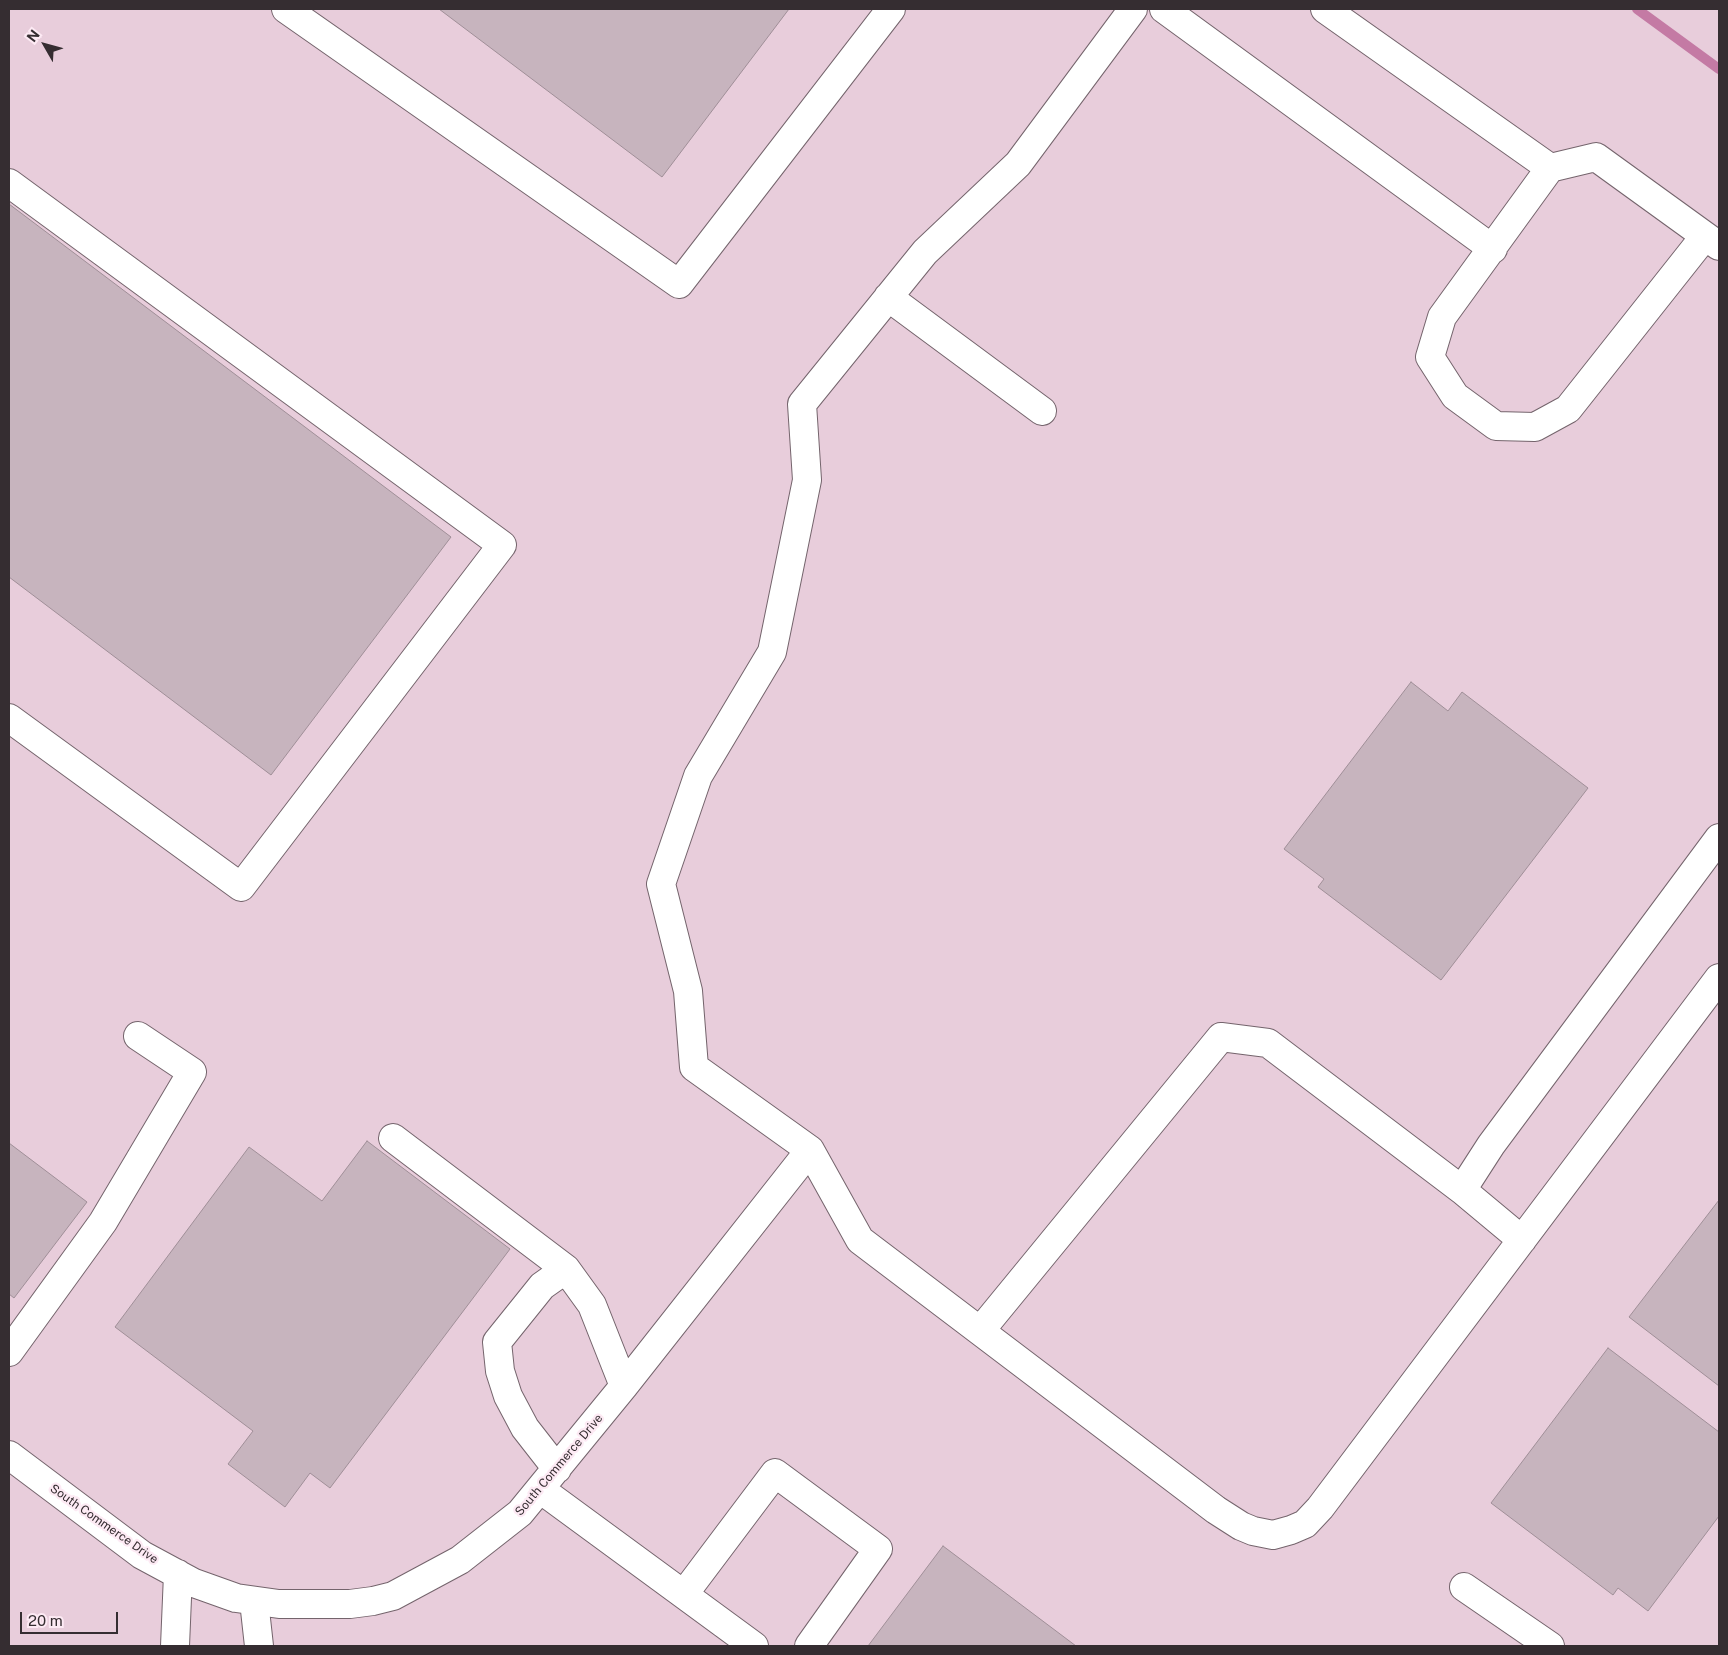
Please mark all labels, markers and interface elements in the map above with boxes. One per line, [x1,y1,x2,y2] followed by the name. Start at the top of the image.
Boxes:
[20,20,70,70] north arrow
[23,27,43,45] text: N
[512,1411,606,1519] street label: South Commerce Drive
[47,1481,161,1567] street label: South Commerce Drive
[22,1602,120,1634] scale bar
[28,1612,63,1629] text: 20 m

